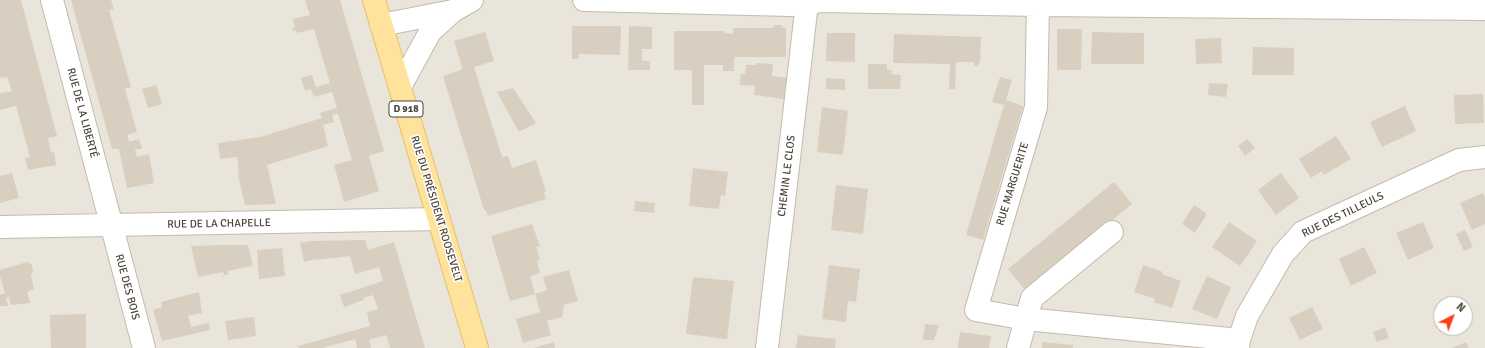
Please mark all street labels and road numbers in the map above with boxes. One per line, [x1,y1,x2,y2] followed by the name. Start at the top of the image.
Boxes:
[64,66,100,160] street label: RUE DE LA LIBERTÉ
[389,101,423,117] road number: D 918
[407,134,465,284] street label: RUE DU PRÉSIDENT ROOSEVELT
[775,135,799,217] street label: CHEMIN LE CLOS
[994,141,1032,227] street label: RUE MARGUERITE
[1300,189,1386,241] street label: RUE DES TILLEULS
[167,216,271,232] street label: RUE DE LA CHAPELLE
[112,253,142,321] street label: RUE DES BOIS

